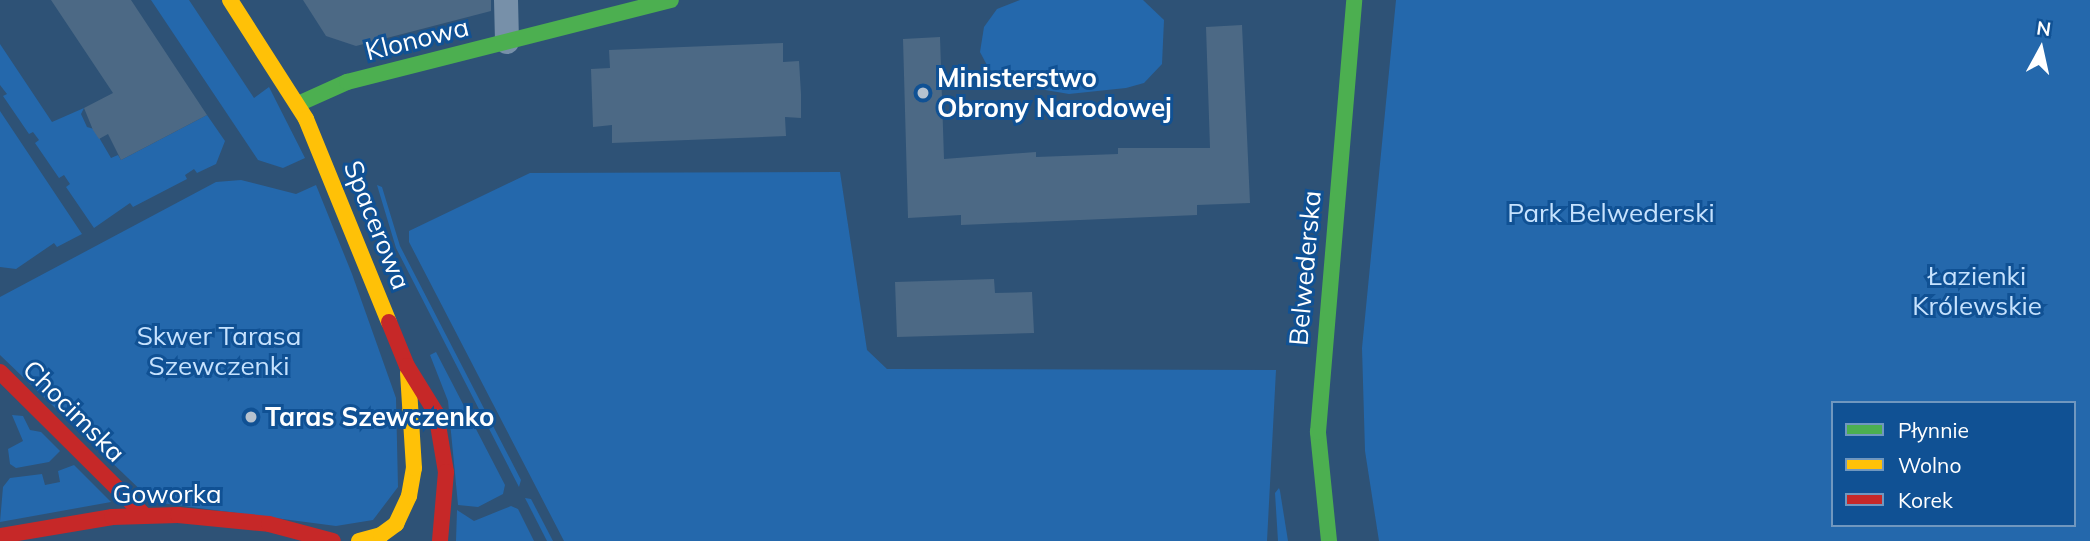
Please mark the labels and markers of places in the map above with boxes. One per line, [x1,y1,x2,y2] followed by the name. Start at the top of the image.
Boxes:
[937,62,1172,124] place label: Ministerstwo Obrony Narodowej
[915,85,931,101] marker: Ministerstwo Obrony Narodowej
[265,401,494,433] place label: Taras Szewczenko
[243,409,259,425] marker: Taras Szewczenko

